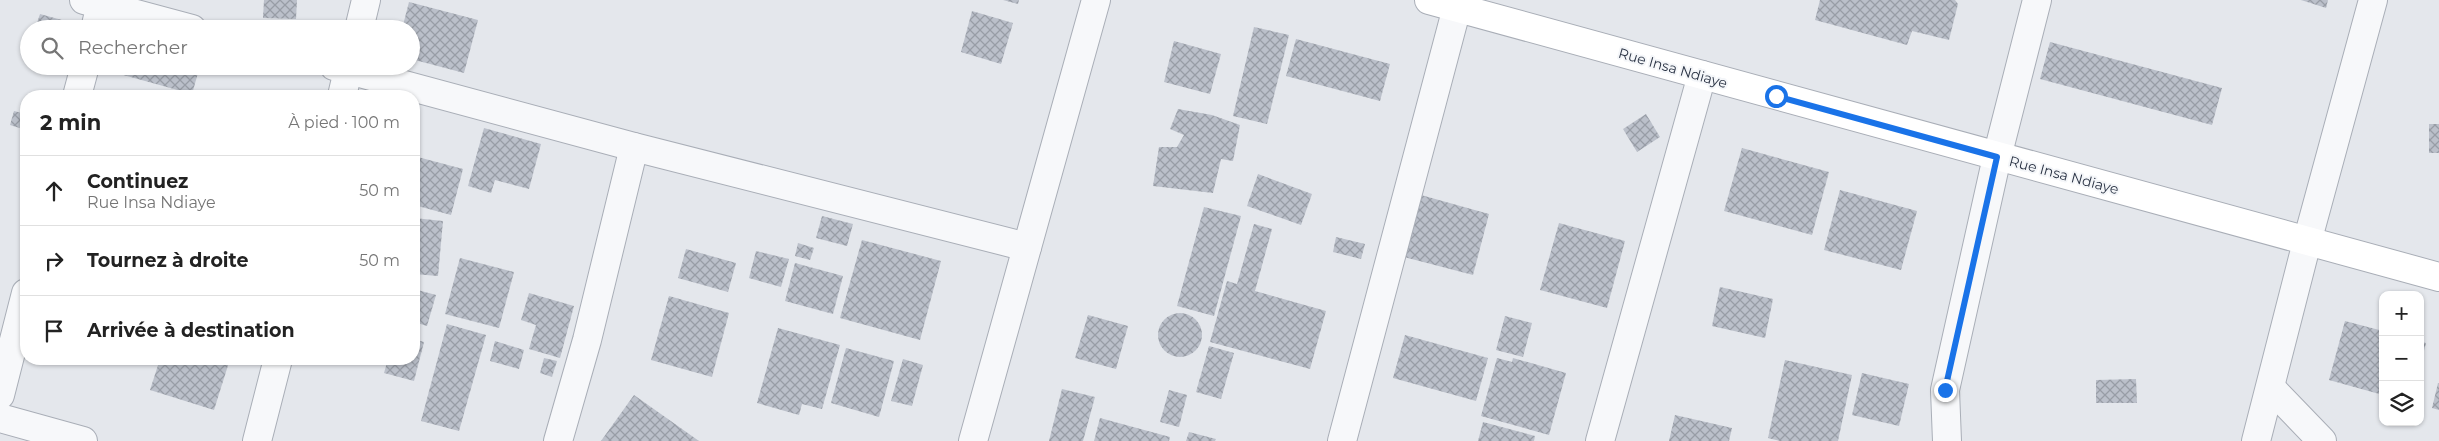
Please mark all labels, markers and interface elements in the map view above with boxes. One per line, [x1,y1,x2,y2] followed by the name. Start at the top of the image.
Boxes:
[20,20,420,75] search box
[38,34,66,62] icon: search
[78,36,188,59] text: Rechercher
[1616,44,1730,92] street label: Rue Insa Ndiaye
[1765,85,1788,108] route start
[40,110,101,135] text: 2 min
[288,113,400,132] text: À pied · 100 m
[2007,152,2121,198] street label: Rue Insa Ndiaye
[87,170,188,193] text: Continuez
[40,177,68,205] icon: ahead
[359,181,400,200] text: 50 m
[87,193,216,212] text: Rue Insa Ndiaye
[40,247,68,275] icon: right
[87,249,248,272] text: Tournez à droite
[359,251,400,270] text: 50 m
[2379,291,2424,426] map controls
[2379,291,2424,336] button: +
[40,317,68,345] icon: arrive
[87,319,295,342] text: Arrivée à destination
[2379,336,2424,381] button: −
[1934,379,1957,402] route end
[2379,381,2424,426] button: layers

